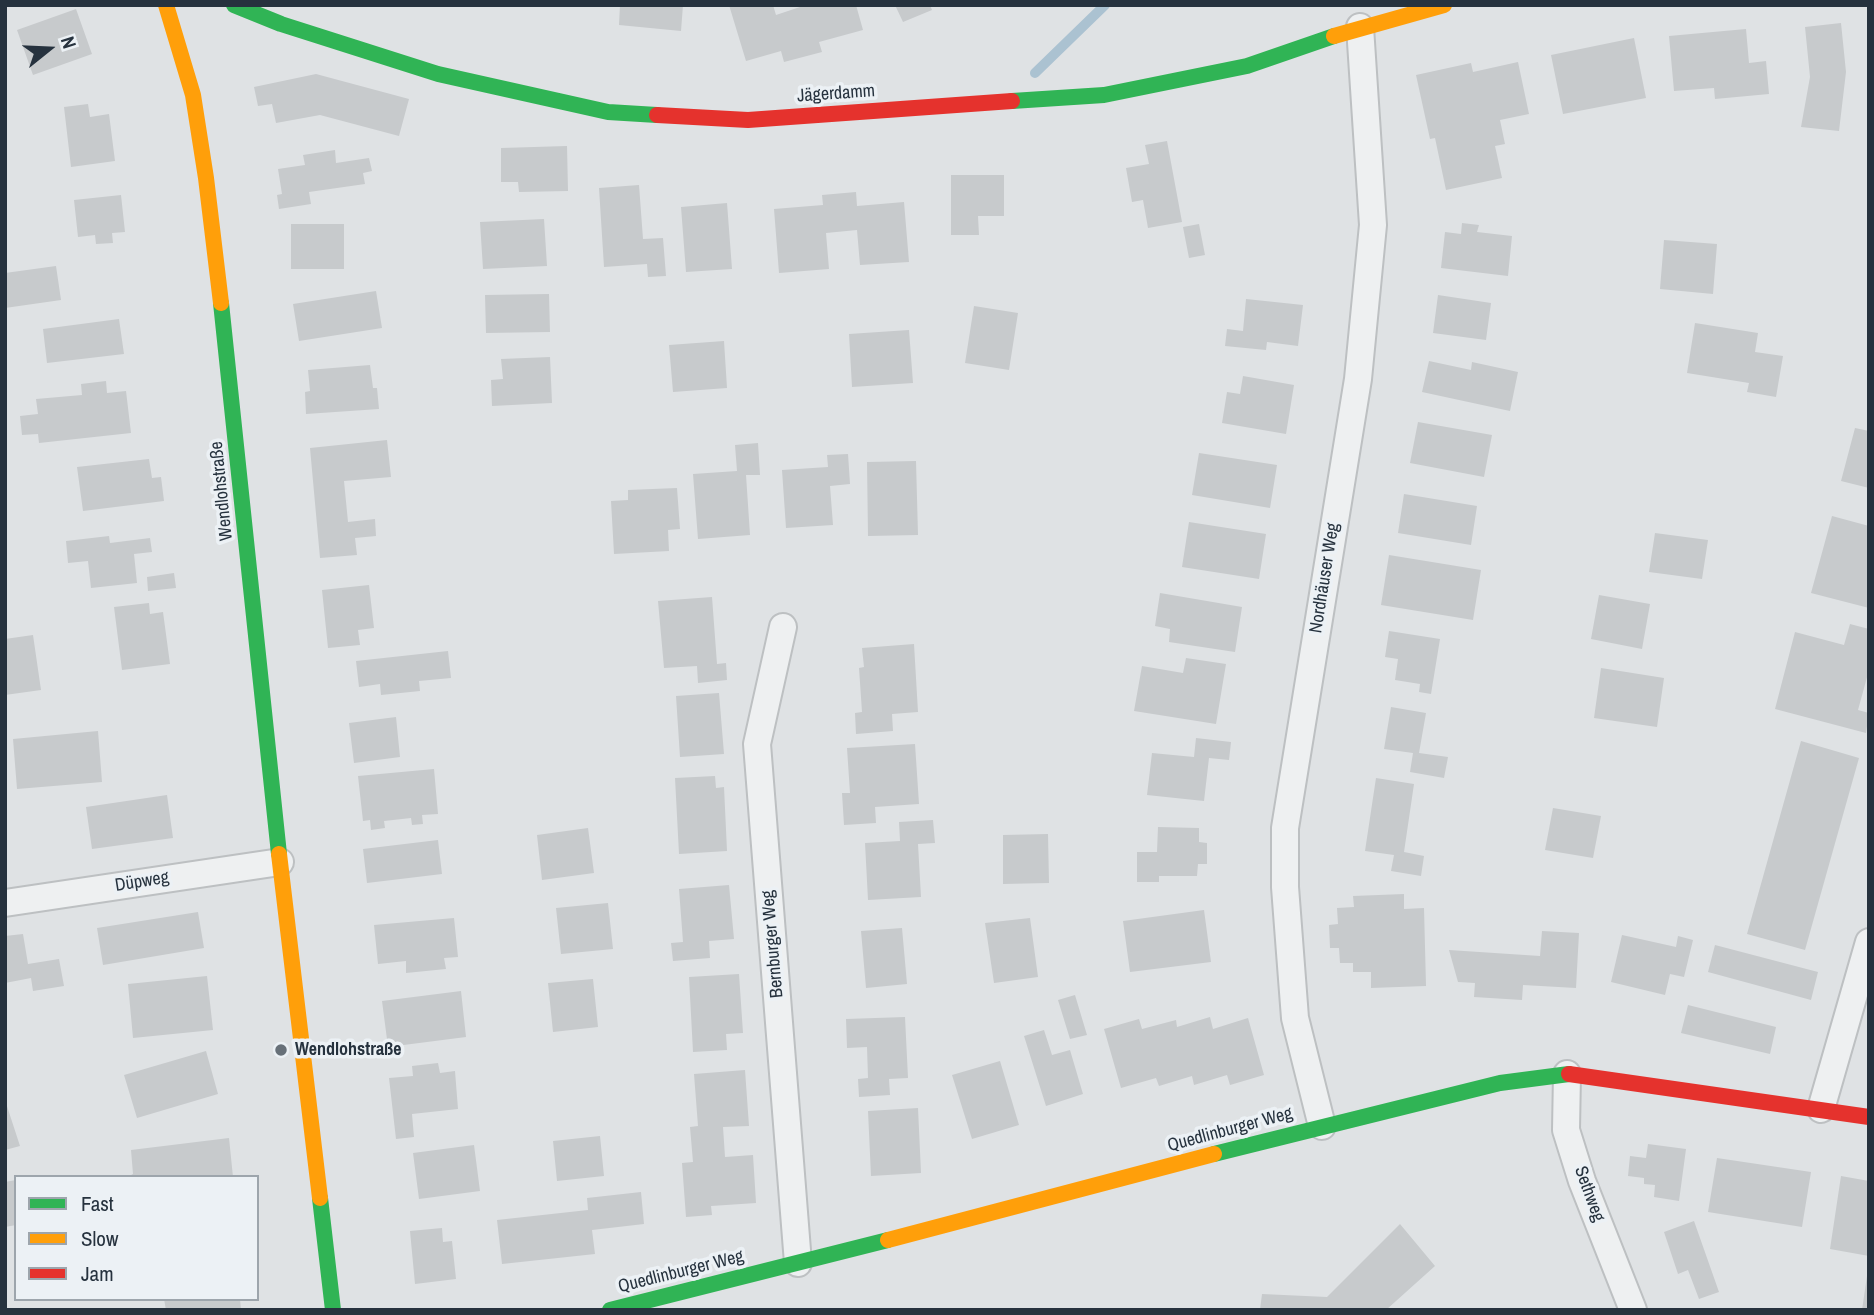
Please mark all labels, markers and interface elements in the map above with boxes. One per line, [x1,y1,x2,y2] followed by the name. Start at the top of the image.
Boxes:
[14,14,84,84] north arrow
[55,33,83,52] text: N
[796,81,876,107] street label: Jägerdamm
[206,440,238,542] street label: Wendlohstraße
[1306,521,1344,635] street label: Nordhäuser Weg
[114,867,170,897] street label: Düpweg
[758,889,788,999] street label: Bernburger Weg
[295,1039,401,1061] place label: Wendlohstraße
[273,1042,289,1058] marker: Wendlohstraße
[1165,1103,1295,1157] street label: Quedlinburger Weg
[1569,1163,1609,1225] street label: Sethweg
[14,1175,259,1301] legend
[81,1189,114,1218] text: Fast
[81,1224,118,1253] text: Slow
[616,1246,746,1298] street label: Quedlinburger Weg
[81,1259,114,1288] text: Jam

